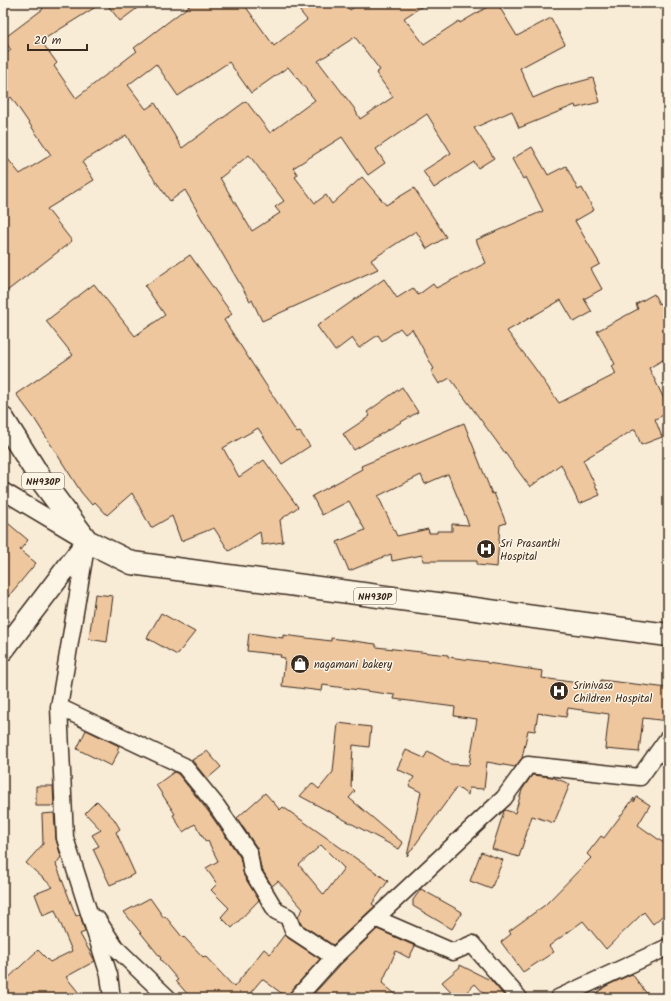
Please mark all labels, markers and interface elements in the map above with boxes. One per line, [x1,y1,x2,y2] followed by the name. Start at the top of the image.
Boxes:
[28,26,87,52] scale bar
[34,31,62,50] text: 20 m
[22,473,64,489] road number: NH930P
[500,535,560,566] place label: Sri Prasanthi Hospital
[475,538,497,560] hospital icon: Sri Prasanthi Hospital
[354,588,396,604] road number: NH930P
[289,653,311,675] shop icon: nagamani bakery
[314,656,393,674] place label: nagamani bakery
[573,677,652,708] place label: Srinivasa Children Hospital
[548,680,570,702] hospital icon: Srinivasa Children Hospital

